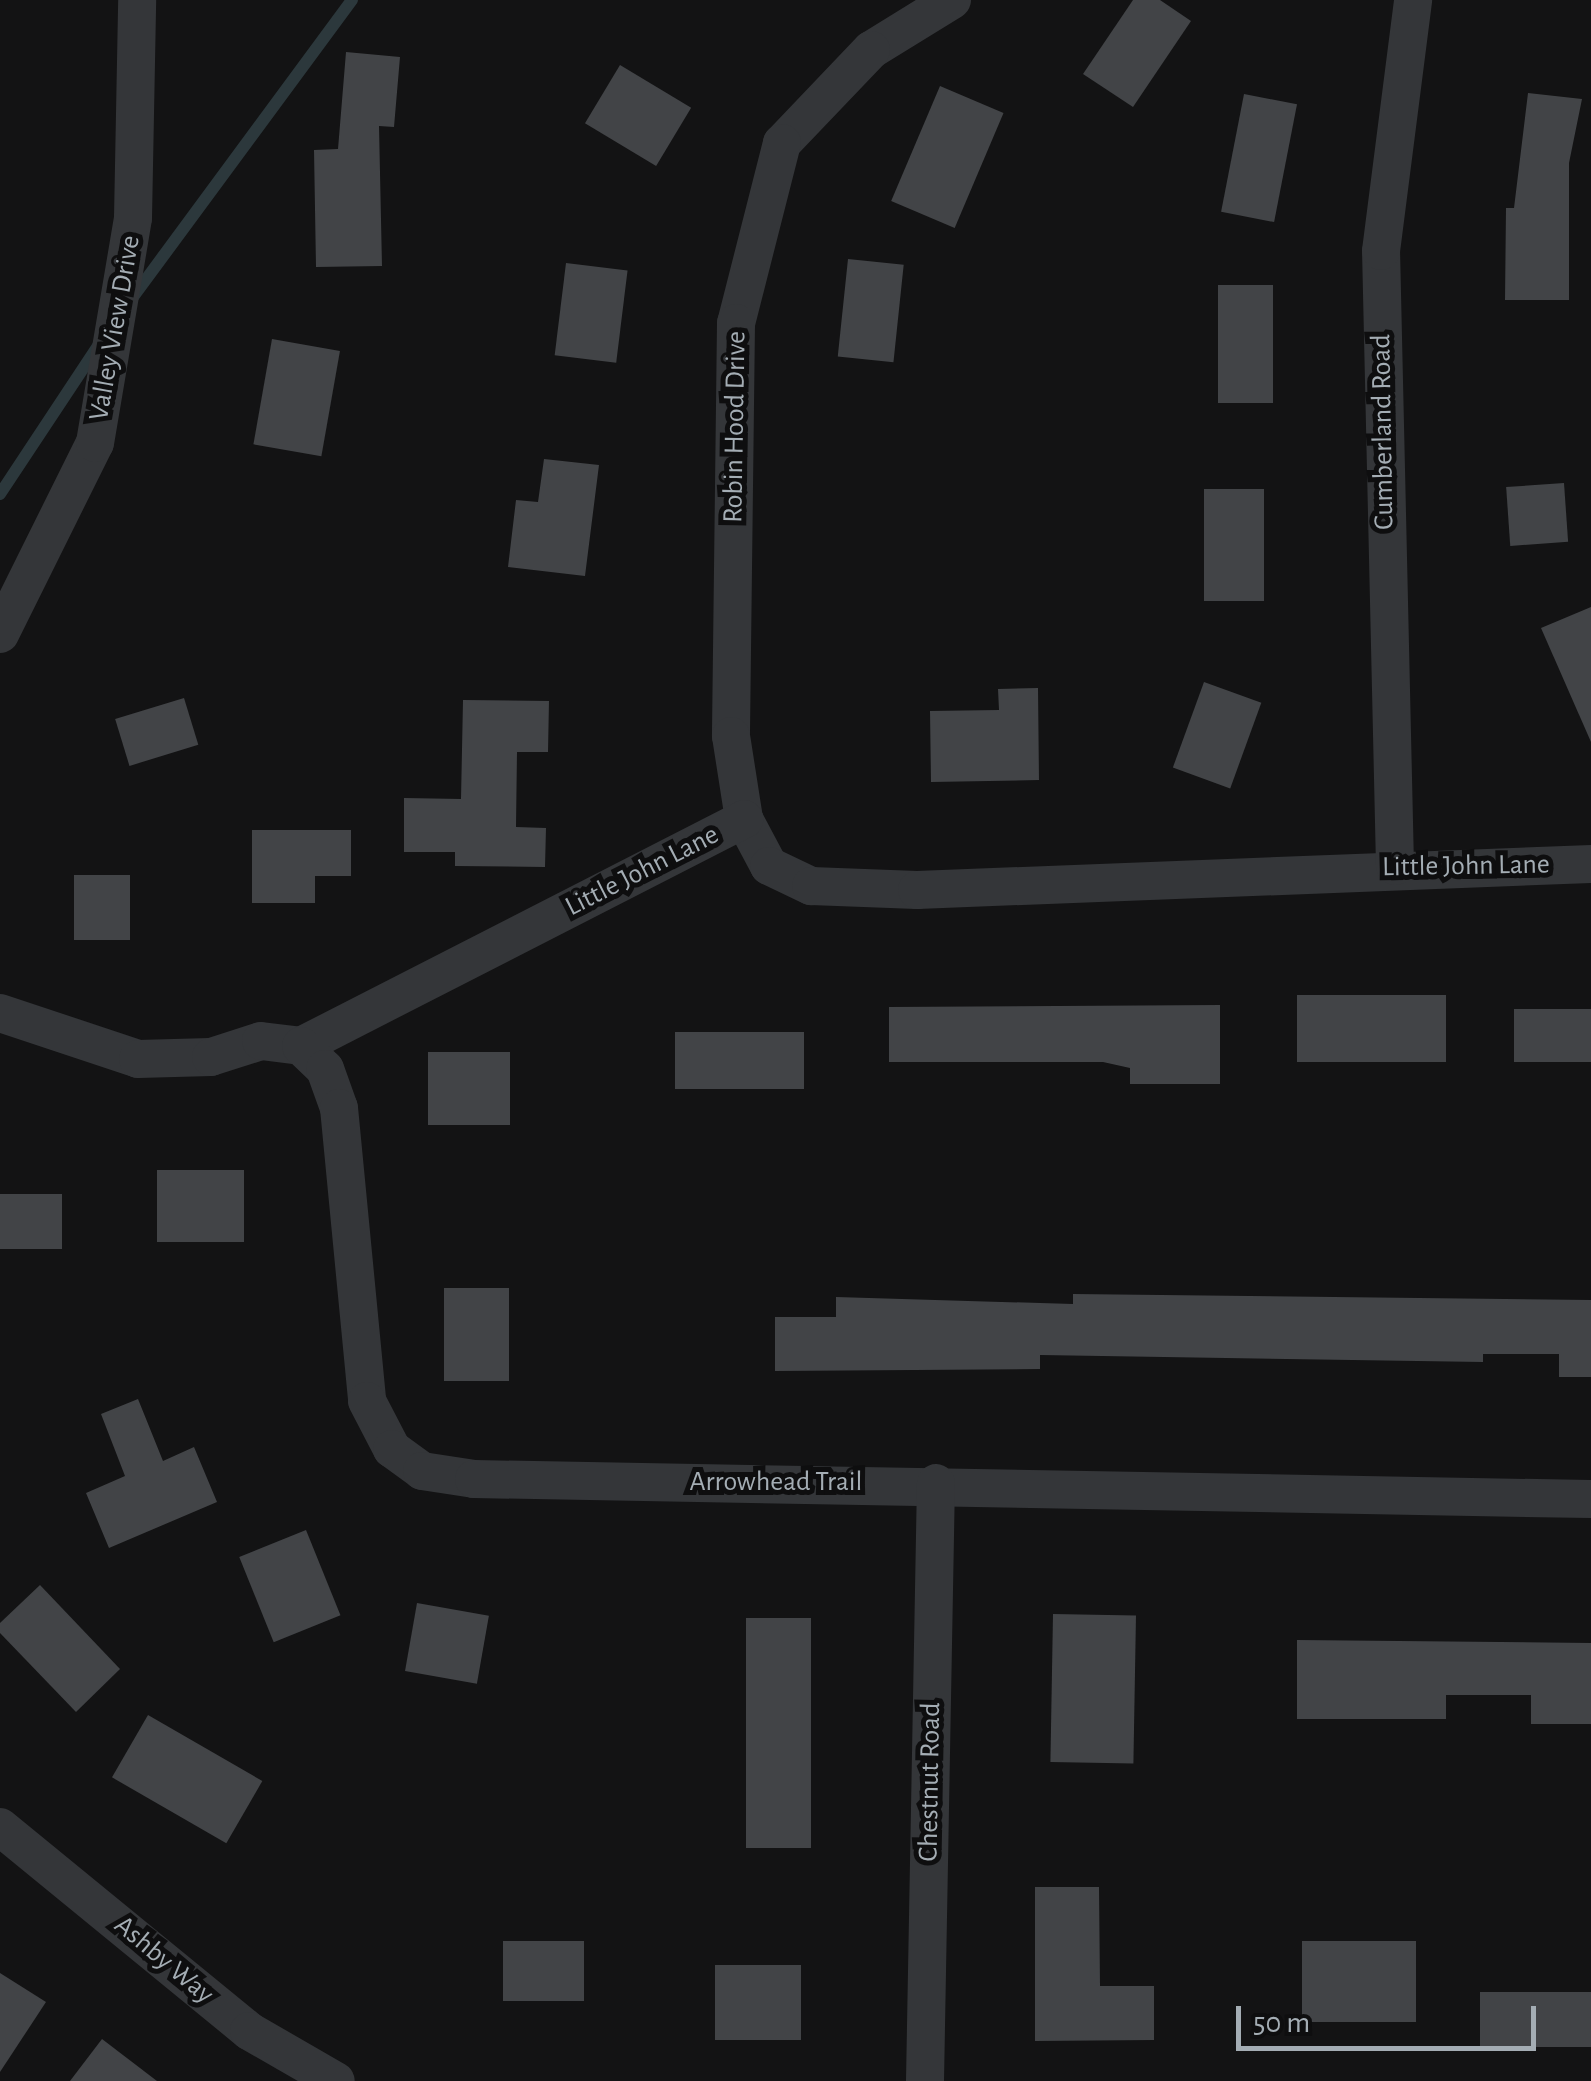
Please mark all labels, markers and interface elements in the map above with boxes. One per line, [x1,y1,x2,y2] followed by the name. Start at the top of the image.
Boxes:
[82,233,148,423] street label: Valley View Drive
[717,331,753,523] street label: Robin Hood Drive
[1364,334,1402,530] street label: Cumberland Road
[560,818,724,924] street label: Little John Lane
[1382,848,1550,884] street label: Little John Lane
[689,1465,863,1499] street label: Arrowhead Trail
[912,1702,948,1862] street label: Chestnut Road
[107,1909,221,2011] street label: Ashby Way
[1241,1986,1541,2048] scale bar
[1253,2008,1310,2038] text: 50 m

